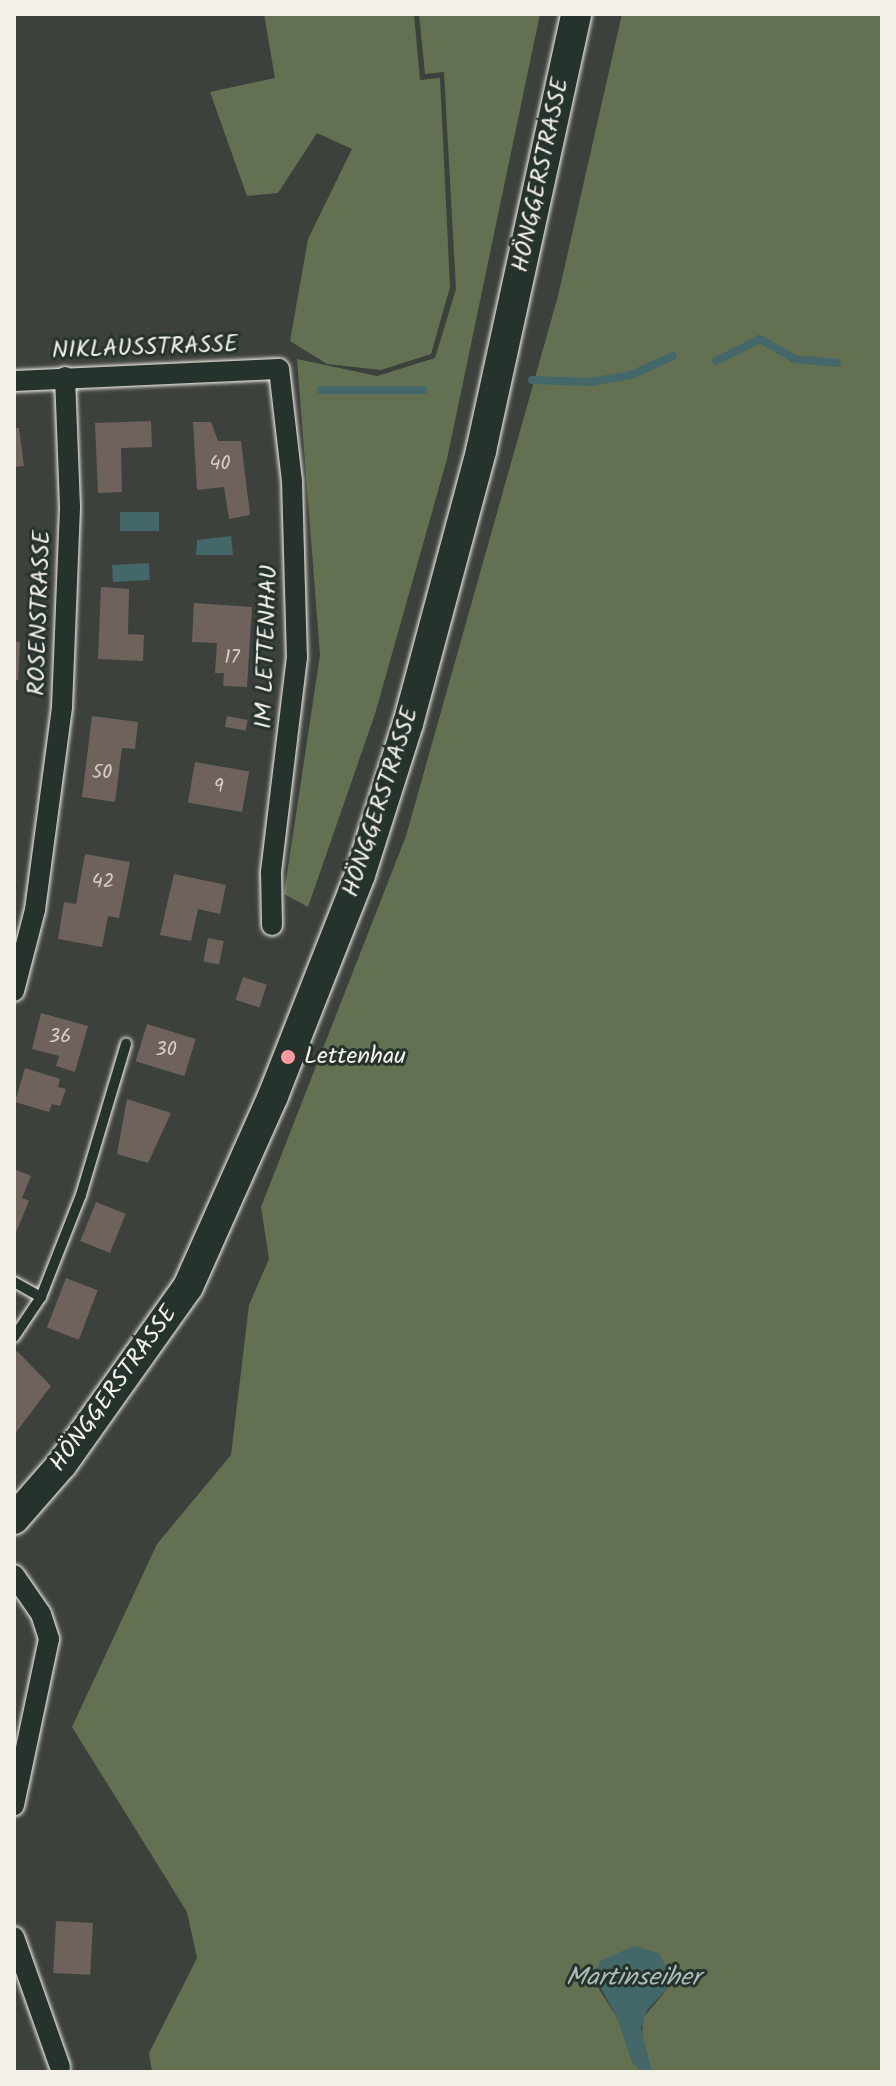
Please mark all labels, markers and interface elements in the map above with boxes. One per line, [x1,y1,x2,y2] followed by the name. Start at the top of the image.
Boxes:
[506,75,576,275] street label: HÖNGGERSTRASSE
[51,330,239,366] street label: NIKLAUSSTRASSE
[209,452,231,476] house number: 40
[23,530,57,696] street label: ROSENSTRASSE
[250,564,284,730] street label: IM LETTENHAU
[224,646,240,670] house number: 17
[337,703,425,901] street label: HÖNGGERSTRASSE
[92,761,112,785] house number: 50
[214,775,224,799] house number: 9
[92,870,114,894] house number: 42
[49,1025,71,1049] house number: 36
[155,1038,177,1062] house number: 30
[304,1043,406,1071] place label: Lettenhau
[279,1048,297,1066] marker: Lettenhau
[44,1300,184,1478] street label: HÖNGGERSTRASSE
[566,1963,700,1995] water label: Martinseiher

